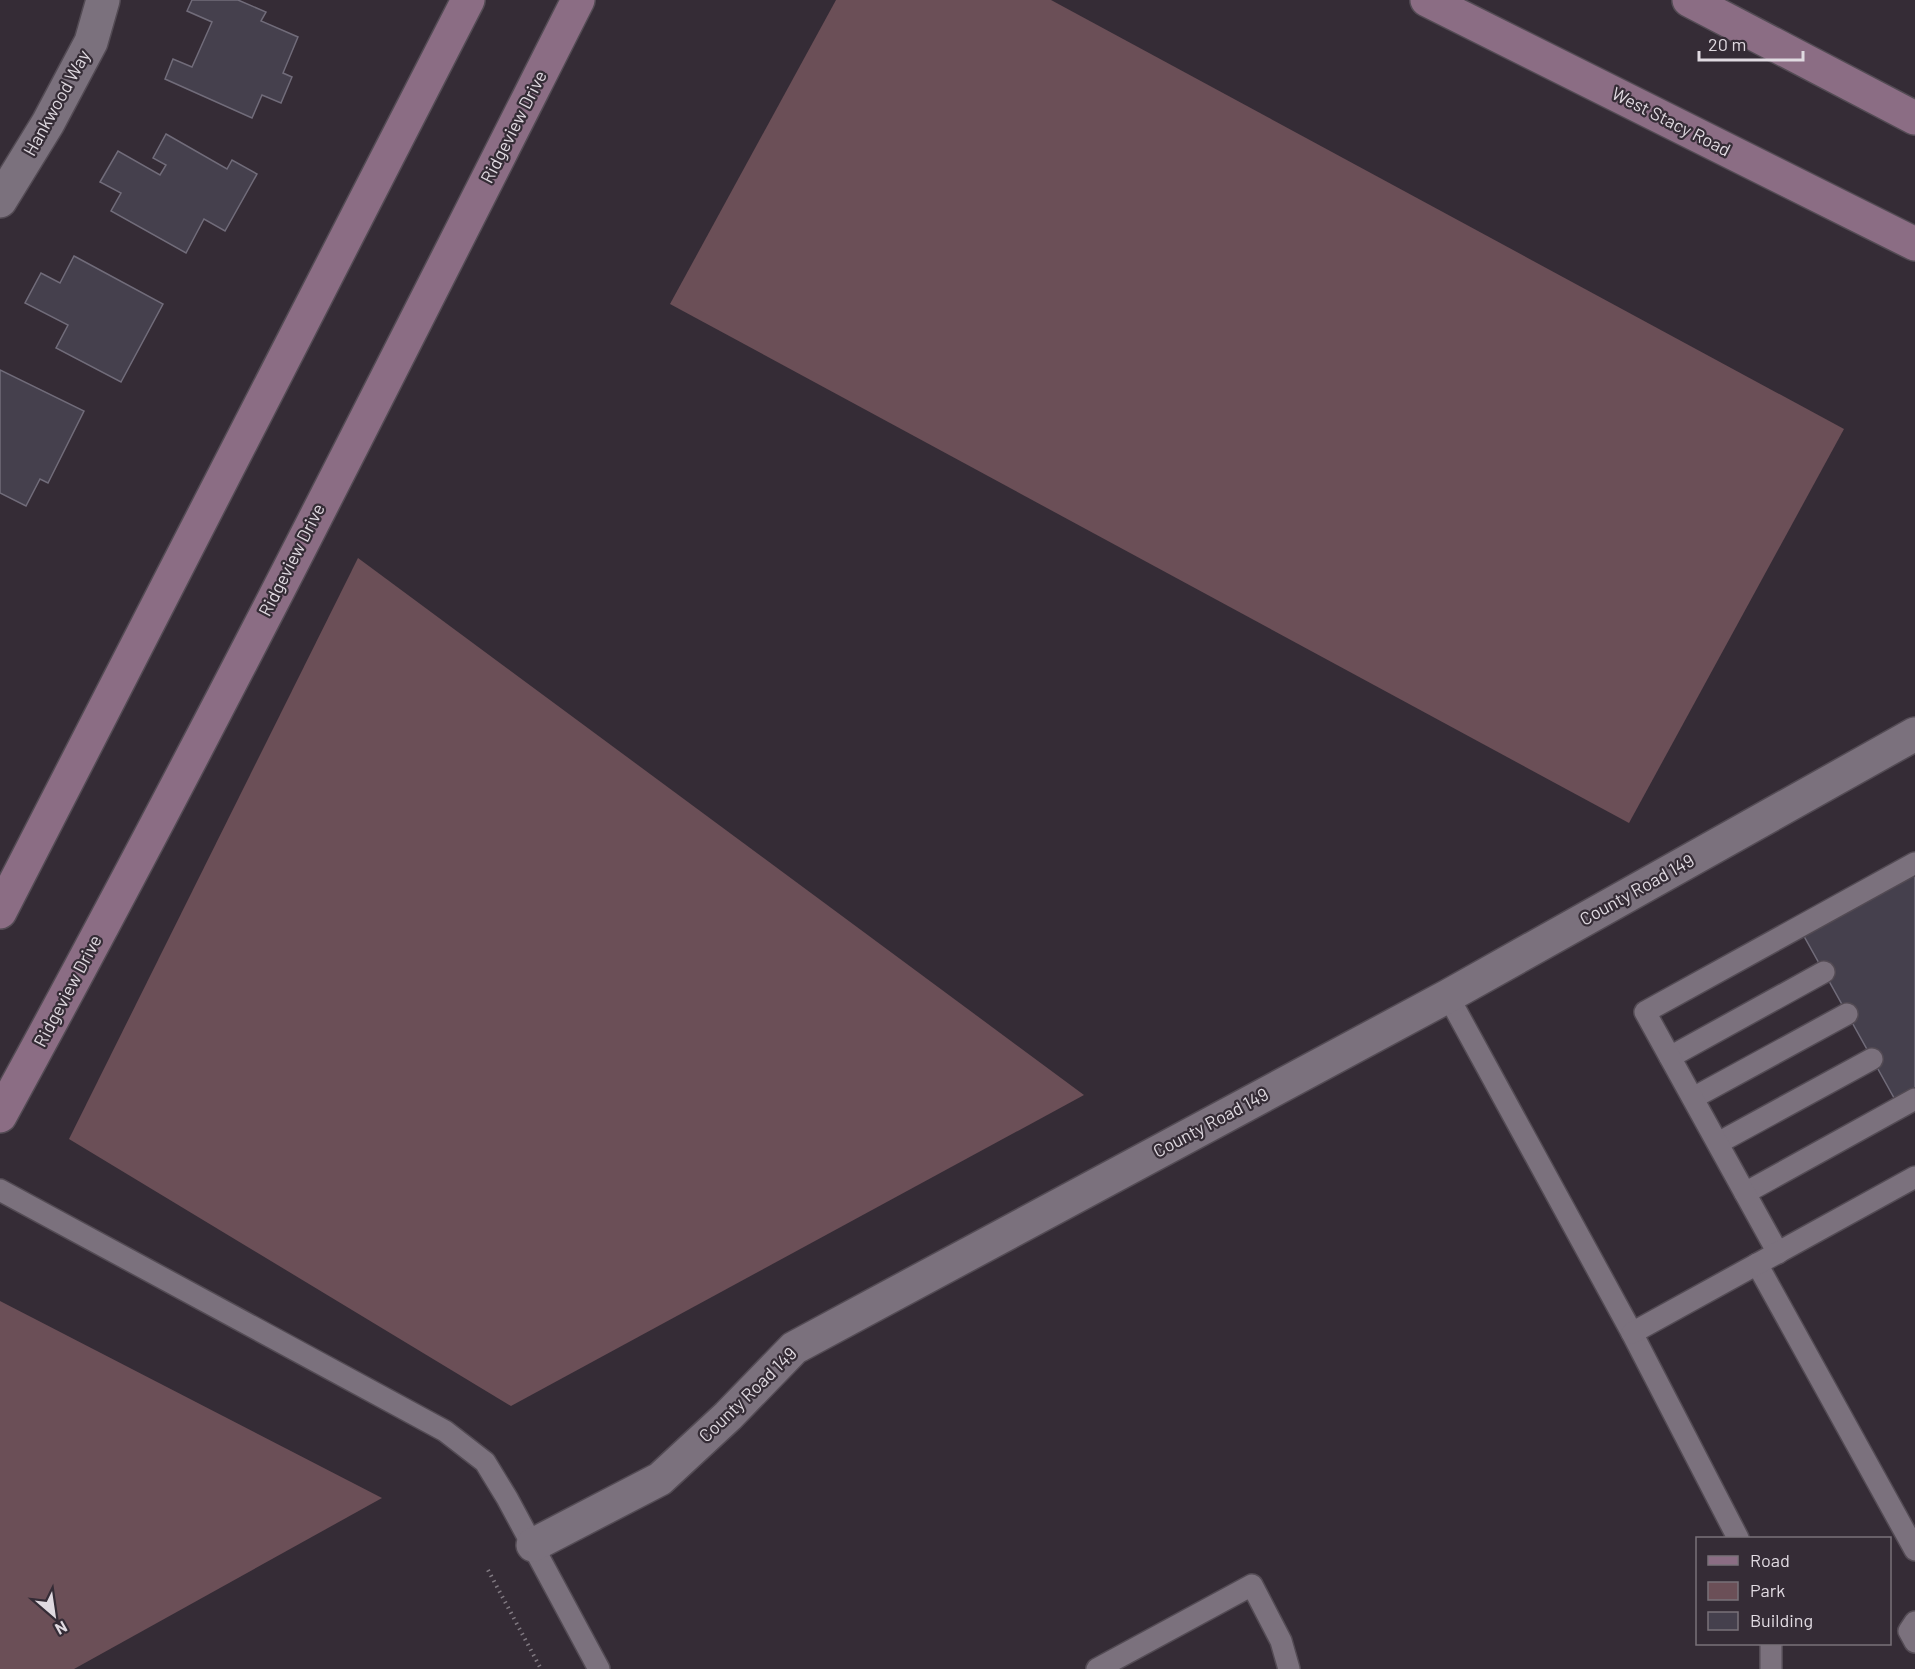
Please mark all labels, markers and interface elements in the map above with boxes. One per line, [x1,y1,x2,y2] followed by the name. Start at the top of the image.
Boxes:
[1699,24,1802,62] scale bar
[1708,33,1746,55] text: 20 m
[18,46,94,159] street label: Hankwood Way
[475,66,551,187] street label: Ridgeview Drive
[1608,82,1735,161] street label: West Stacy Road
[253,499,329,620] street label: Ridgeview Drive
[1575,849,1698,930] street label: County Road 149
[28,931,106,1050] street label: Ridgeview Drive
[1149,1082,1272,1162] street label: County Road 149
[694,1342,801,1446] street label: County Road 149
[1696,1537,1891,1645] legend
[1750,1549,1790,1571] text: Road
[1750,1579,1785,1601] text: Park
[24,1585,84,1645] north arrow
[1750,1609,1813,1631] text: Building
[52,1618,71,1639] text: N

